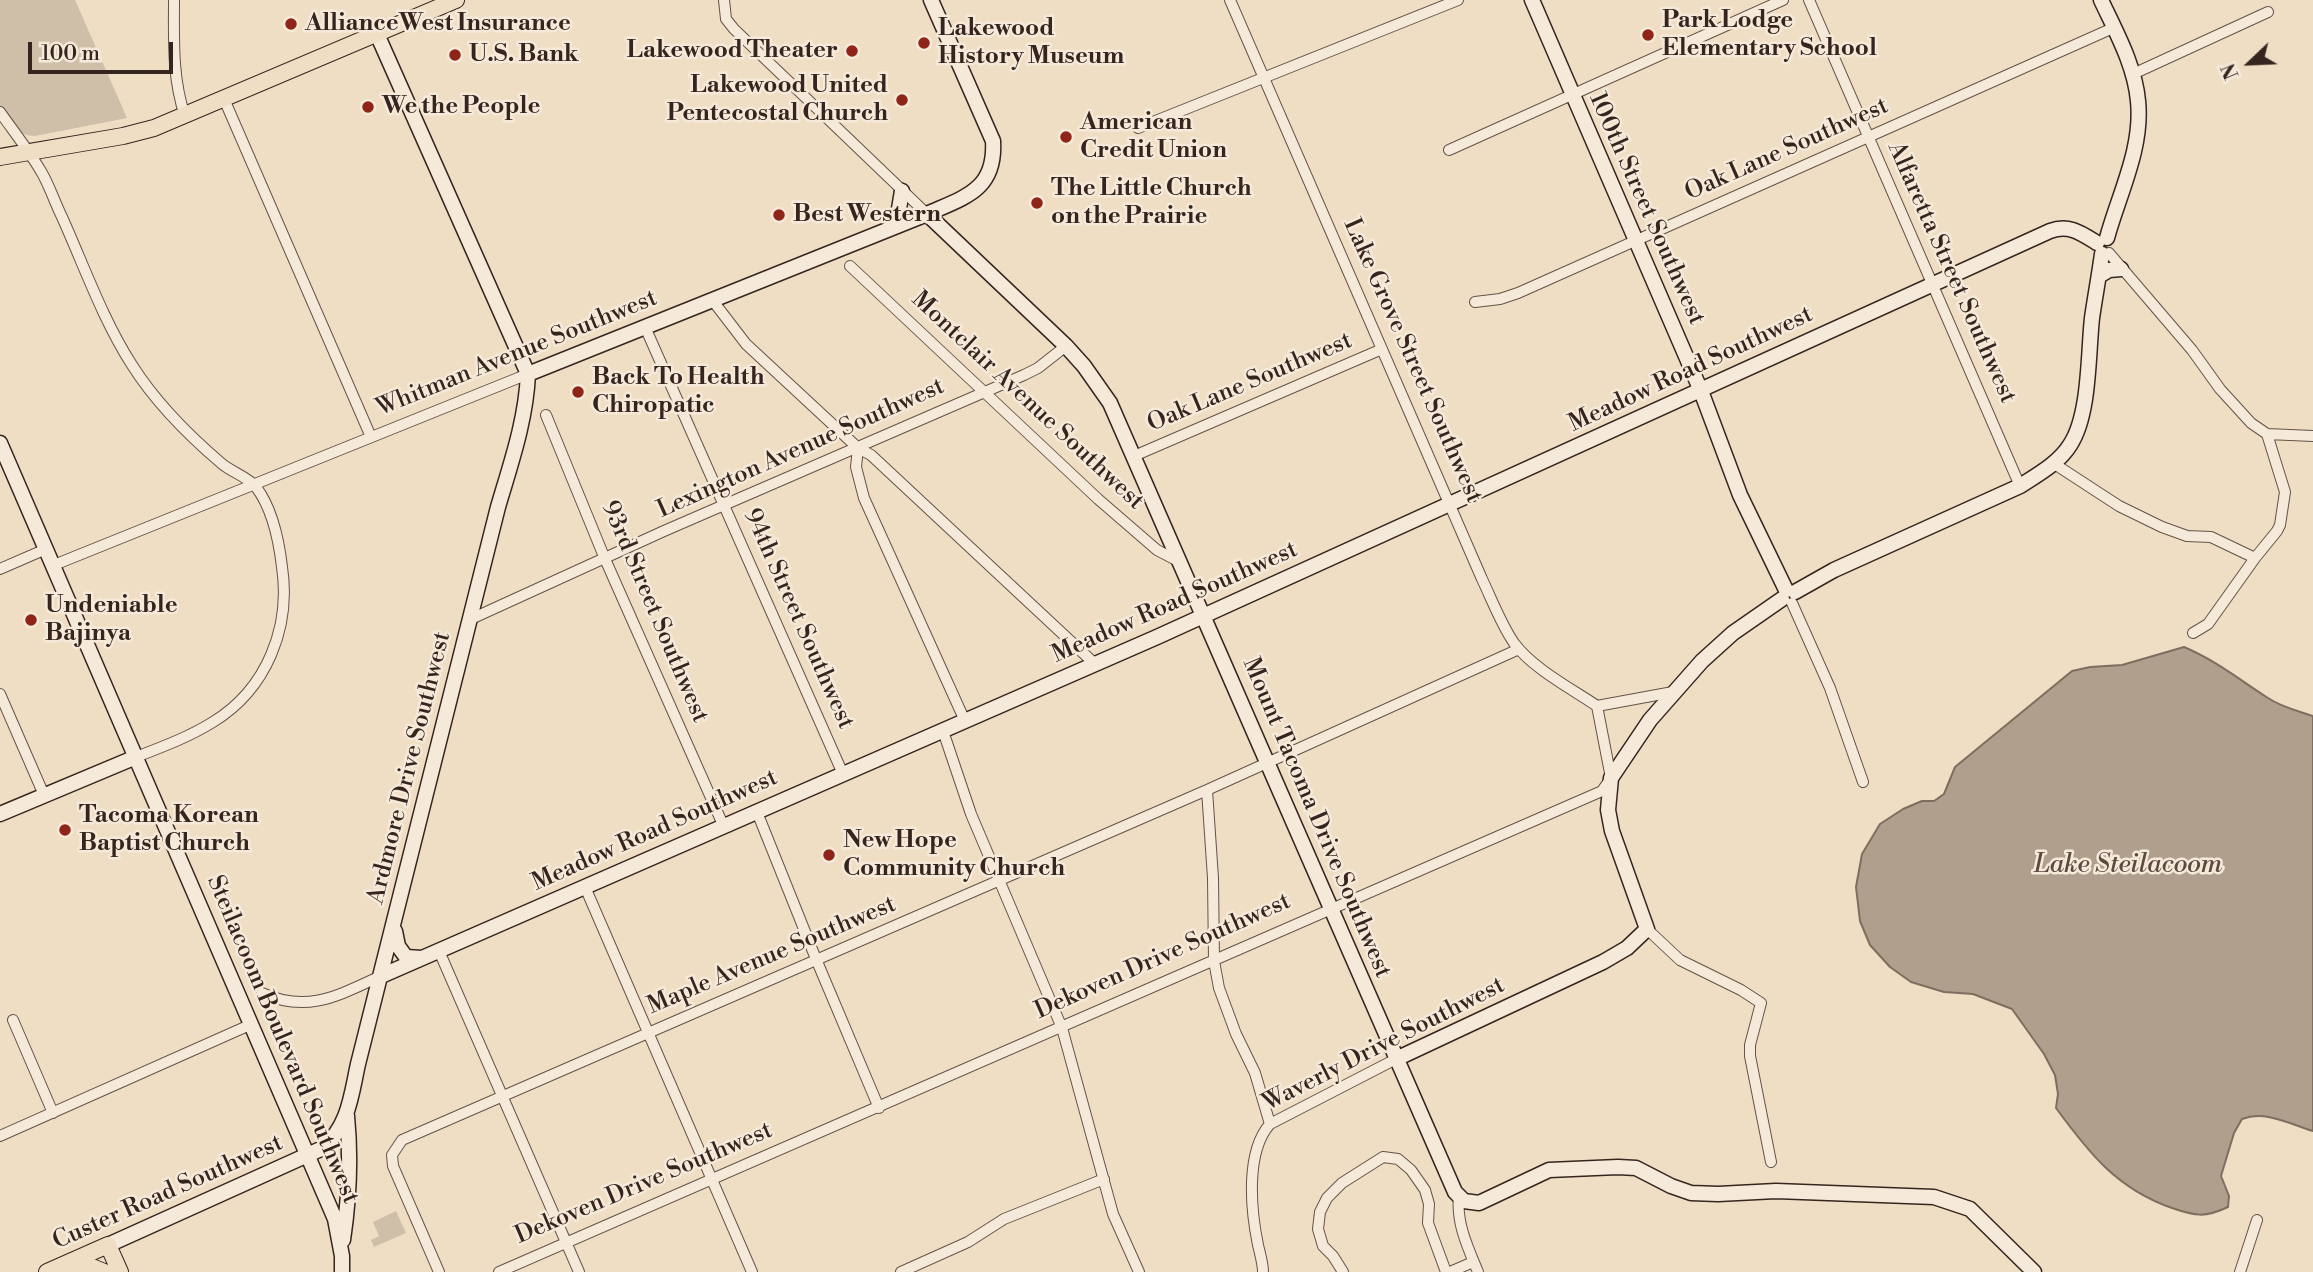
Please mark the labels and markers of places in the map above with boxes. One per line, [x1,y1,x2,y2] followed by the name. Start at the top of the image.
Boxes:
[1662,7,1877,63] place label: Park Lodge Elementary School
[305,10,571,38] place label: AllianceWest Insurance
[938,15,1124,71] place label: Lakewood History Museum
[283,16,299,32] marker: AllianceWest Insurance
[1640,27,1656,43] marker: Park Lodge Elementary School
[916,35,932,51] marker: Lakewood History Museum
[627,37,838,65] place label: Lakewood Theater
[469,41,579,69] place label: U.S. Bank
[844,43,860,59] marker: Lakewood Theater
[447,47,463,63] marker: U.S. Bank
[667,72,888,128] place label: Lakewood United Pentecostal Church
[894,92,910,108] marker: Lakewood United Pentecostal Church
[382,93,540,121] place label: We the People
[360,99,376,115] marker: We the People
[1080,109,1227,165] place label: American Credit Union
[1058,129,1074,145] marker: American Credit Union
[1051,175,1252,231] place label: The Little Church on the Prairie
[1029,195,1045,211] marker: The Little Church on the Prairie
[793,201,941,229] place label: Best Western
[771,207,787,223] marker: Best Western
[592,364,765,420] place label: Back To Health Chiropatic
[570,384,586,400] marker: Back To Health Chiropatic
[45,592,178,648] place label: Undeniable Bajinya
[23,612,39,628] marker: Undeniable Bajinya
[79,802,259,858] place label: Tacoma Korean Baptist Church
[57,822,73,838] marker: Tacoma Korean Baptist Church
[843,827,1065,883] place label: New Hope Community Church
[821,847,837,863] marker: New Hope Community Church

